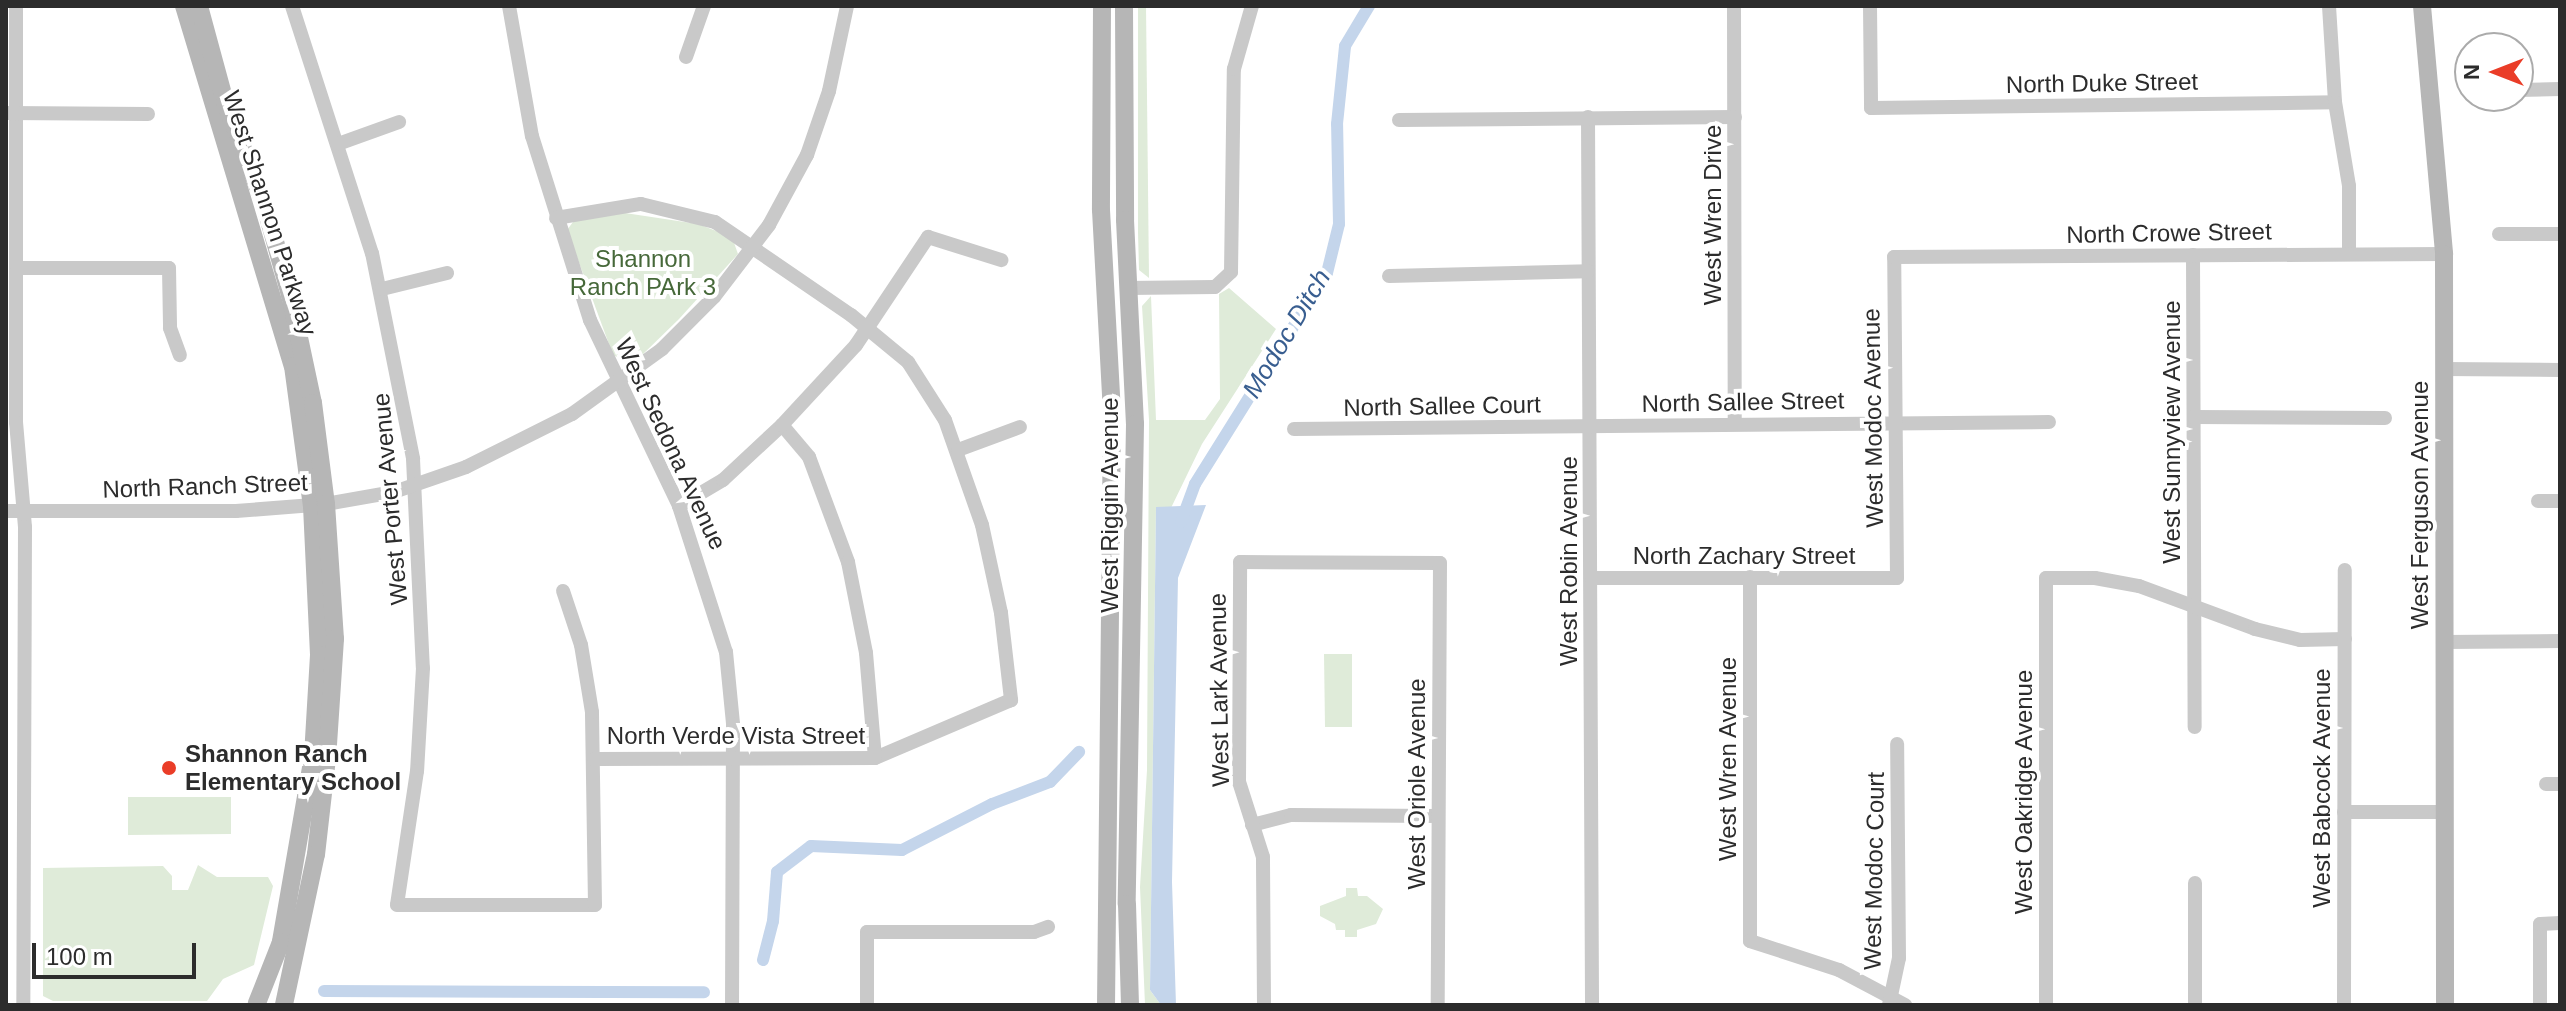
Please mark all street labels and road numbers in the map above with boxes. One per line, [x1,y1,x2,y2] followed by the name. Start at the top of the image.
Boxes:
[2006,67,2198,99] street label: North Duke Street
[217,87,323,339] street label: West Shannon Parkway
[1699,125,1727,305] street label: West Wren Drive
[2066,217,2272,249] street label: North Crowe Street
[2158,300,2186,564] street label: West Sunnyview Avenue
[1857,307,1889,529] street label: West Modoc Avenue
[609,333,733,555] street label: West Sedona Avenue
[2406,380,2434,630] street label: West Ferguson Avenue
[1641,386,1845,418] street label: North Sallee Street
[1343,390,1541,422] street label: North Sallee Court
[366,391,414,607] street label: West Porter Avenue
[1096,397,1124,613] street label: West Riggin Avenue
[1555,455,1583,667] street label: West Robin Avenue
[102,468,308,504] street label: North Ranch Street
[1633,542,1855,570] street label: North Zachary Street
[1203,592,1235,788] street label: West Lark Avenue
[1714,656,1742,862] street label: West Wren Avenue
[2308,668,2336,908] street label: West Babcock Avenue
[2010,669,2038,915] street label: West Oakridge Avenue
[1403,678,1431,890] street label: West Oriole Avenue
[607,722,865,750] street label: North Verde Vista Street
[1858,772,1890,970] street label: West Modoc Court

